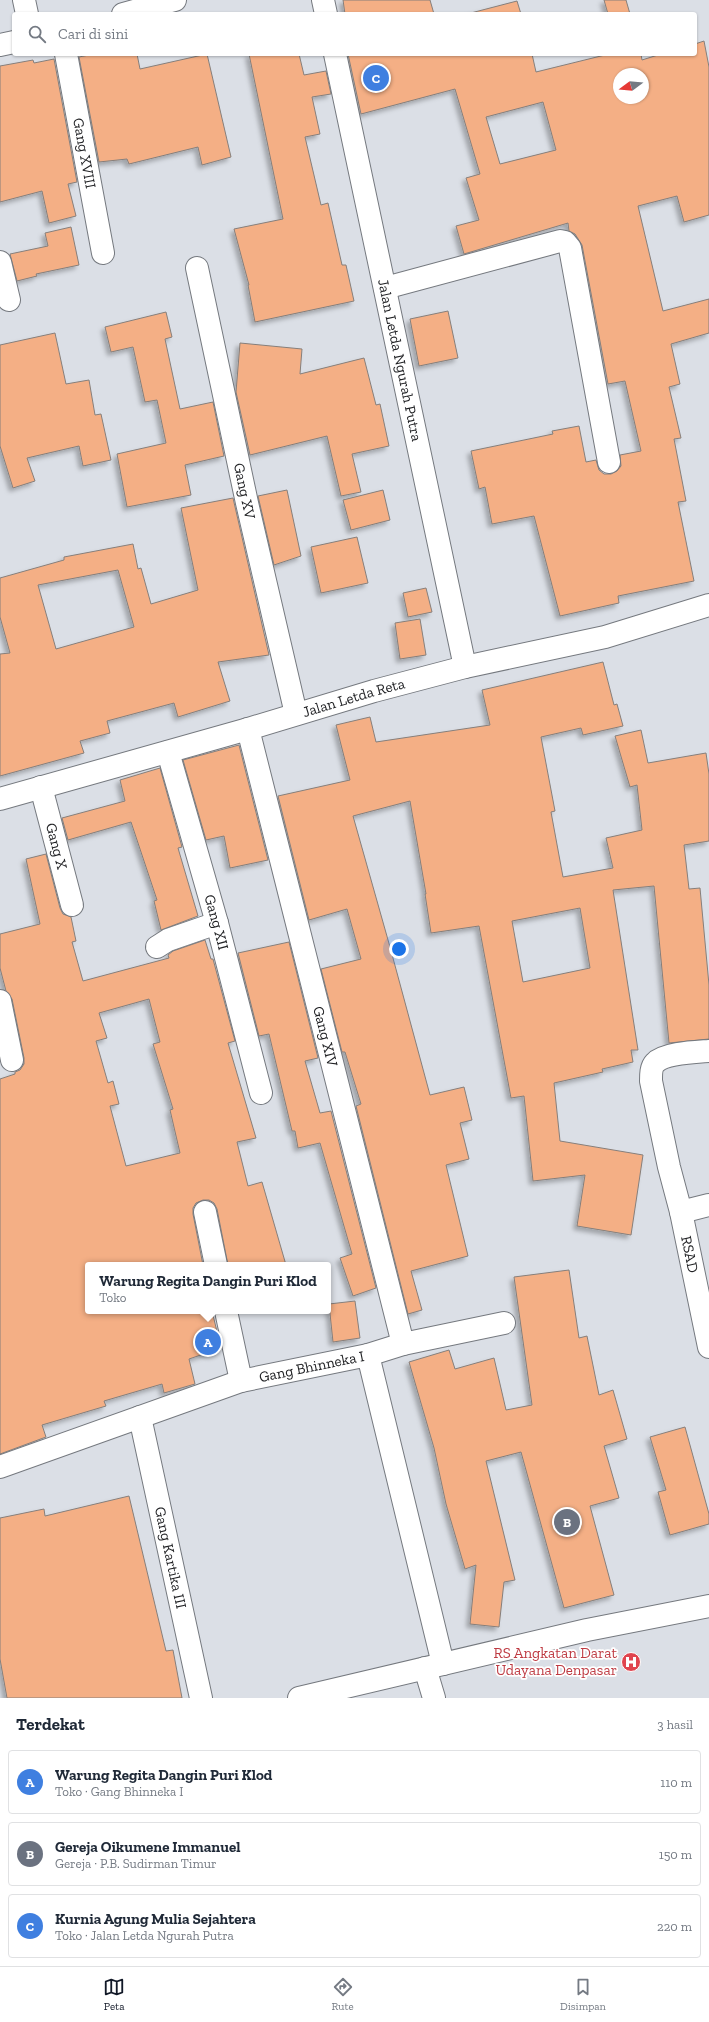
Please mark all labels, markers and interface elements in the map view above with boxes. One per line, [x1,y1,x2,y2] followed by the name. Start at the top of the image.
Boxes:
[12,12,697,56] search box
[26,23,48,45] icon: search
[58,25,128,43] text: Cari di sini
[363,63,389,93] pin: C
[613,68,649,104] north arrow
[69,117,100,190] street label: Gang XVIII
[374,277,426,443] street label: Jalan Letda Ngurah Putra
[230,461,259,521] street label: Gang XV
[300,674,407,721] street label: Jalan Letda Reta
[42,821,71,872] street label: Gang X
[200,892,233,952] street label: Gang XII
[389,939,409,959] your location
[309,1004,342,1069] street label: Gang XIV
[677,1234,702,1274] street label: RSAD
[85,1262,331,1314] popup
[99,1272,317,1290] text: Warung Regita Dangin Puri Klod
[99,1290,126,1305] text: Toko
[195,1327,221,1357] pin: A
[257,1347,366,1386] street label: Gang Bhinneka I
[151,1505,190,1611] street label: Gang Kartika III
[554,1507,580,1537] pin: B
[494,1644,617,1679] place label: RS Angkatan Darat Udayana Denpasar
[620,1651,642,1673] hospital icon: RS Angkatan Darat Udayana Denpasar
[16,1714,85,1734] text: Terdekat
[657,1717,693,1732] text: 3 hasil
[55,1766,272,1784] text: Warung Regita Dangin Puri Klod
[26,1775,34,1790] text: A
[660,1775,692,1790] text: 110 m
[55,1784,184,1799] text: Toko · Gang Bhinneka I
[55,1838,241,1856] text: Gereja Oikumene Immanuel
[26,1847,34,1862] text: B
[659,1847,692,1862] text: 150 m
[55,1856,216,1871] text: Gereja · P.B. Sudirman Timur
[55,1910,256,1928] text: Kurnia Agung Mulia Sejahtera
[26,1919,34,1934] text: C
[657,1919,692,1934] text: 220 m
[55,1928,234,1943] text: Toko · Jalan Letda Ngurah Putra
[103,1976,125,2013] tab: Peta
[331,1976,354,2013] tab: Rute
[560,1976,606,2013] tab: Disimpan

